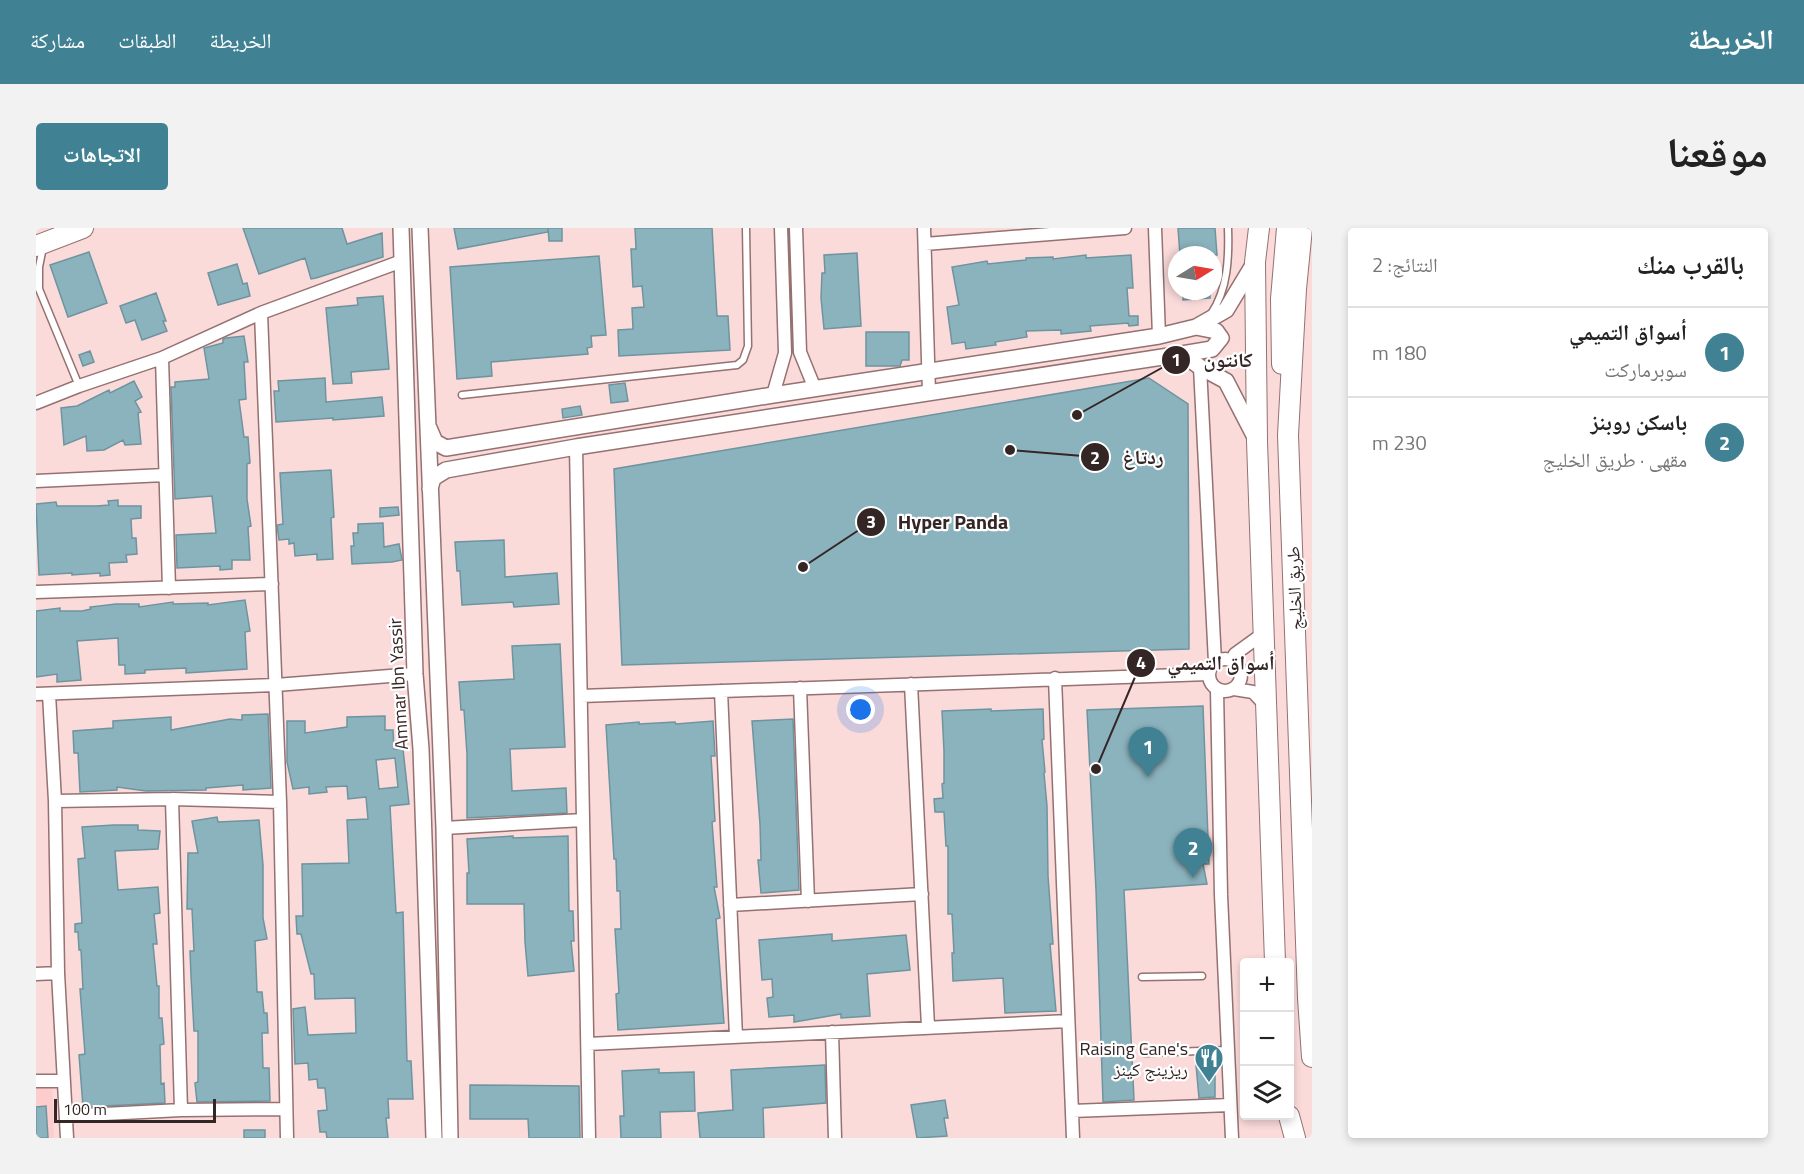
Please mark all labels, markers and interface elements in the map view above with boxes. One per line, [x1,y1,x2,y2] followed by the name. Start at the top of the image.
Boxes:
[1688,17,1774,60] text: الخريطة
[30,24,85,56] text: مشاركة
[118,24,177,56] text: الطبقات
[210,24,271,56] text: الخريطة
[1667,119,1768,183] text: موقعنا
[36,123,168,190] button: الاتجاهات
[1637,245,1744,284] text: بالقرب منك
[1168,246,1222,300] north arrow
[1372,249,1438,280] text: النتائج: 2
[1569,315,1687,349] text: أسواق التميمي
[1372,337,1427,368] text: 180 m
[1719,337,1730,368] text: 1
[1161,341,1265,379] callout: كانتون
[1203,344,1253,375] text: كانتون
[1171,346,1181,373] text: 1
[1604,354,1687,385] text: سوبرماركت
[1591,405,1687,439] text: باسكن روبنز
[1372,427,1427,458] text: 230 m
[1719,427,1730,458] text: 2
[1080,438,1175,476] callout: ردتاغ
[1123,441,1163,472] text: ردتاغ
[1090,444,1100,471] text: 2
[1543,444,1687,475] text: مقهى · طريق الخليج
[856,503,1021,541] callout: Hyper Panda
[898,506,1008,537] text: Hyper Panda
[866,508,876,535] text: 3
[1279,546,1309,630] street label: طريق الخليج
[381,617,415,751] street label: Ammar Ibn Yassir
[1126,644,1287,682] callout: أسواق التميمي
[1167,647,1275,679] text: أسواق التميمي
[1136,649,1146,676] text: 4
[846,695,875,724] your location
[1128,728,1168,777] pin: 1
[1174,828,1212,878] pin: 2
[1240,958,1294,1120] map controls
[1240,958,1294,1012] button: +
[1240,1012,1294,1066] button: −
[1079,1035,1188,1083] place label: Raising Cane's ريزينج كينز
[1193,1042,1225,1084] restaurant icon: Raising Cane's ريزينج كينز
[1240,1066,1294,1120] button: layers
[54,1096,216,1124] scale bar
[63,1097,107,1121] text: 100 m

